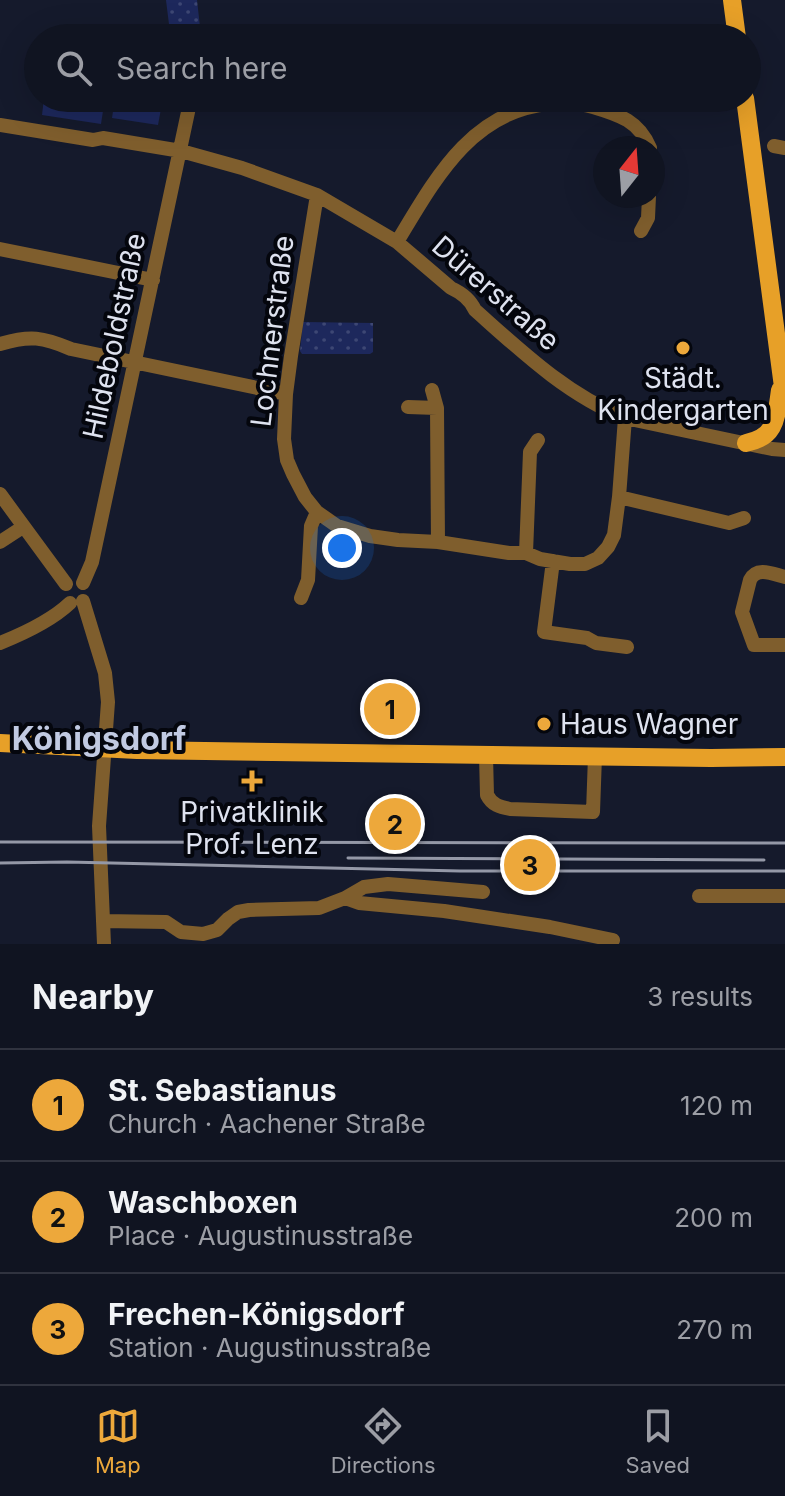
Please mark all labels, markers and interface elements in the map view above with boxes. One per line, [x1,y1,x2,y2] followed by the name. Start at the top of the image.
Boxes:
[24,24,761,112] search box
[52,46,96,90] icon: search
[116,50,288,86] text: Search here
[593,136,665,208] north arrow
[425,229,567,357] street label: Dürerstraße
[76,230,152,442] street label: Hildeboldstraße
[243,233,301,429] street label: Lochnerstraße
[674,339,692,357] marker: Städt. Kindergarten
[597,361,769,427] place label: Städt. Kindergarten
[322,528,362,568] your location
[364,679,416,739] pin: 1
[560,707,738,741] place label: Haus Wagner
[535,715,553,733] marker: Haus Wagner
[12,719,186,758] district label: Königsdorf
[241,770,263,792] marker: Privatklinik Prof. Lenz
[369,794,421,854] pin: 2
[180,795,324,861] place label: Privatklinik Prof. Lenz
[504,835,556,895] pin: 3
[32,976,154,1017] text: Nearby
[647,981,753,1012] text: 3 results
[108,1072,336,1108] text: St. Sebastianus
[52,1090,64,1121] text: 1
[680,1090,753,1121] text: 120 m
[108,1108,426,1139] text: Church · Aachener Straße
[108,1184,298,1220] text: Waschboxen
[50,1202,66,1233] text: 2
[674,1202,753,1233] text: 200 m
[108,1220,413,1251] text: Place · Augustinusstraße
[108,1296,405,1332] text: Frechen-Königsdorf
[50,1314,66,1345] text: 3
[676,1314,753,1345] text: 270 m
[108,1332,431,1363] text: Station · Augustinusstraße
[95,1404,141,1478] tab: Map
[331,1404,436,1478] tab: Directions
[626,1404,690,1478] tab: Saved

